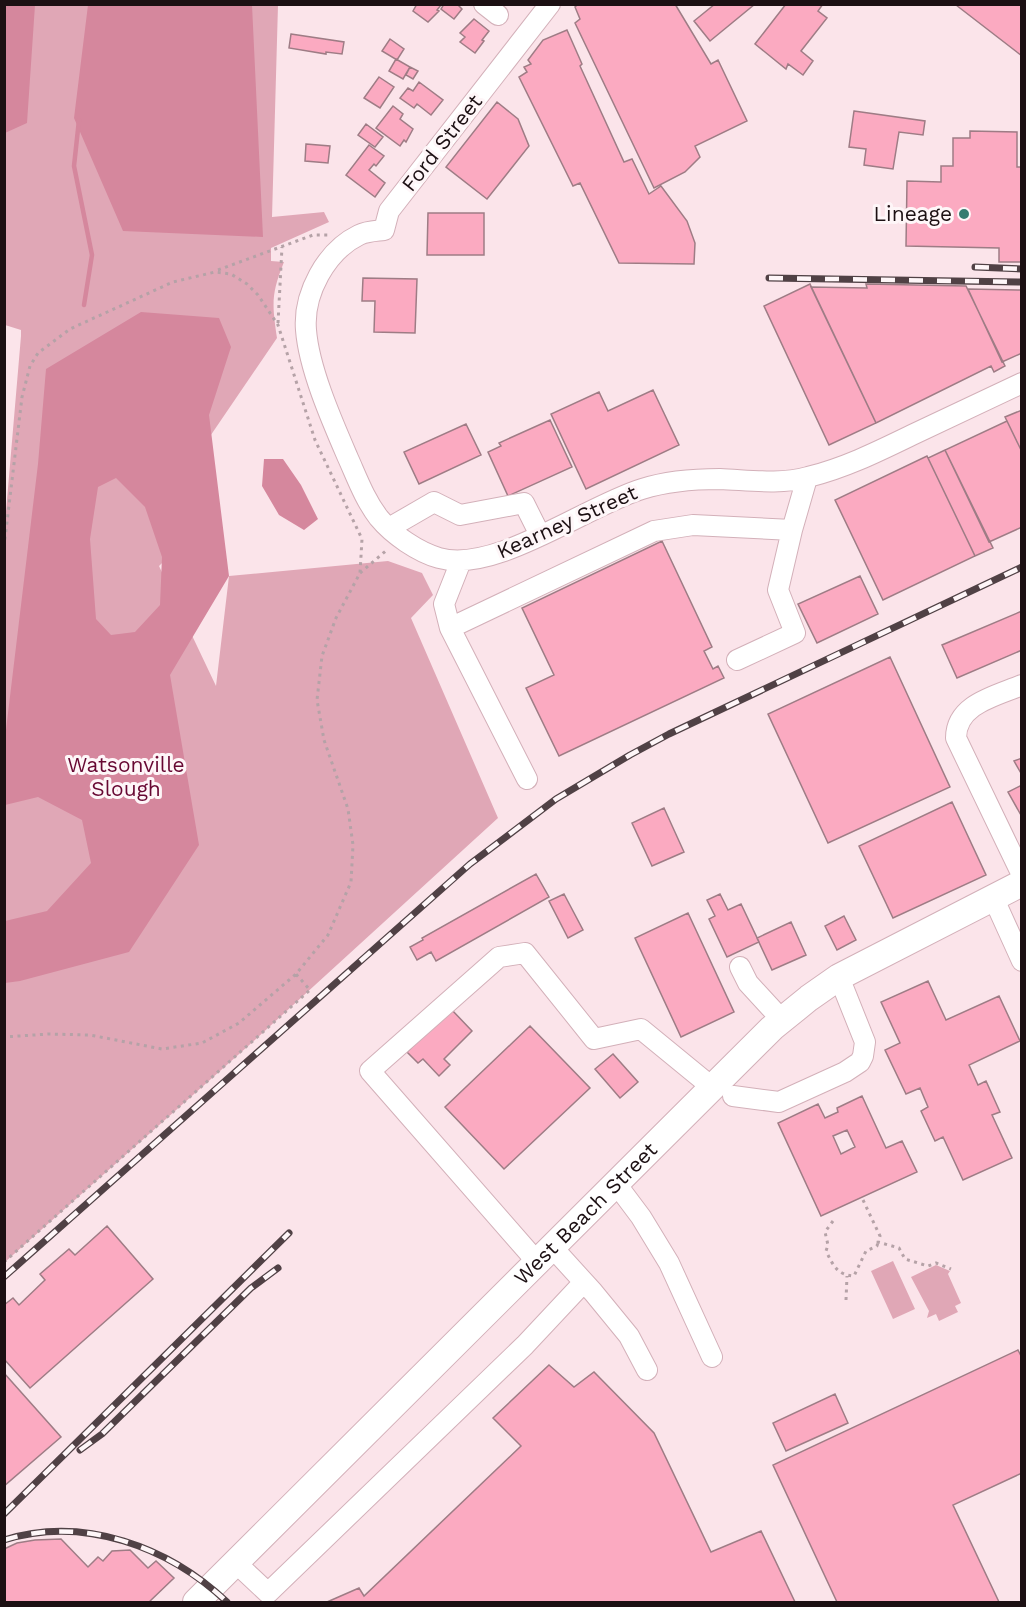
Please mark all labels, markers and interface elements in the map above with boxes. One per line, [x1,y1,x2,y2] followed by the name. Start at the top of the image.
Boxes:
[396,89,487,196] street label: Ford Street
[874,201,952,226] place label: Lineage
[957,207,971,221] marker: Lineage
[493,479,641,564] street label: Kearney Street
[67,752,185,801] park label: Watsonville Slough
[509,1137,662,1290] street label: West Beach Street

